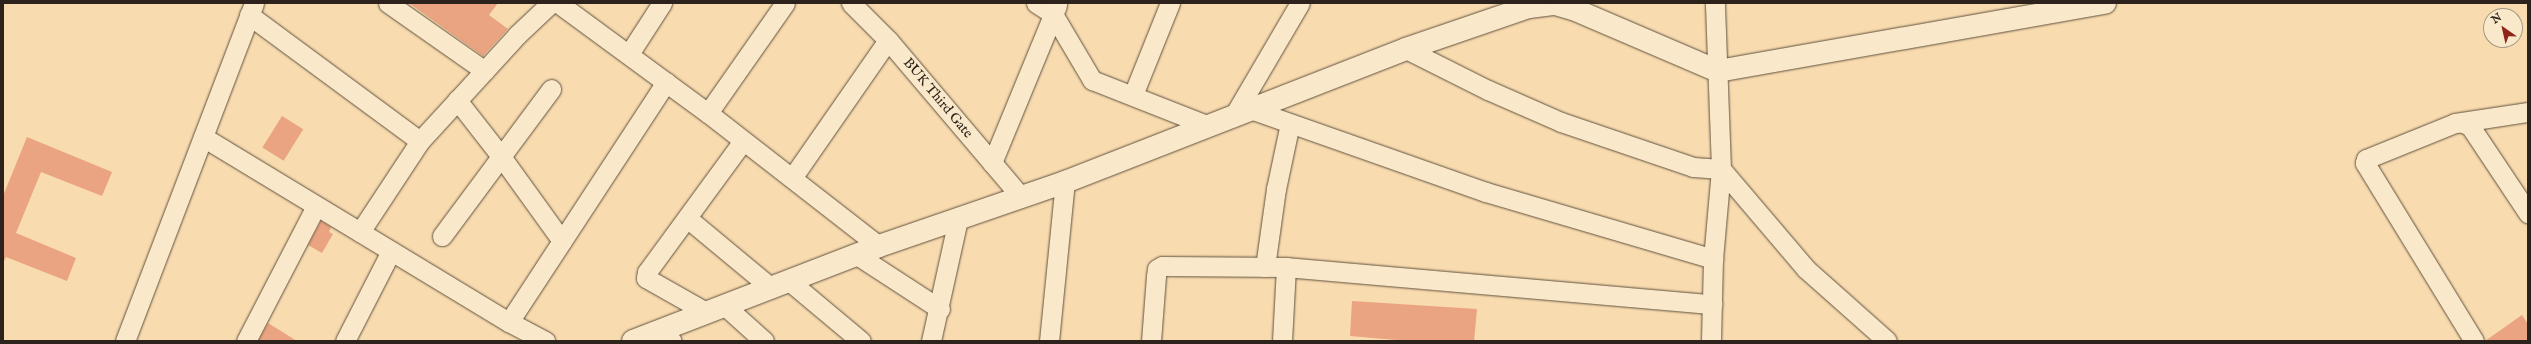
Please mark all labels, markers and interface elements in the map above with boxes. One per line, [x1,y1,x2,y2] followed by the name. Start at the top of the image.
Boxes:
[2483,8,2523,48] north arrow
[2489,10,2505,27] text: N
[900,54,976,142] street label: BUK Third Gate

